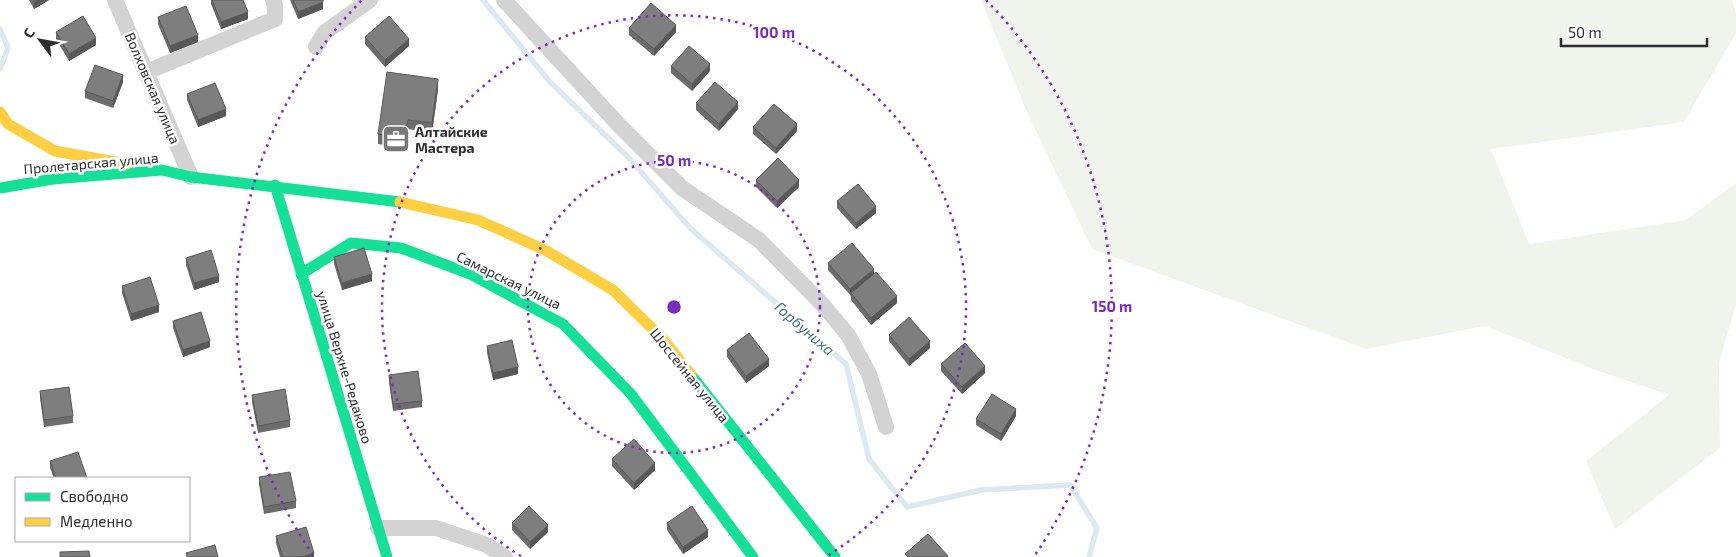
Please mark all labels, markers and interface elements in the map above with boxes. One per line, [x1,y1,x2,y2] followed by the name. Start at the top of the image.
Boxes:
[15,15,65,65] north arrow
[1561,15,1707,47] scale bar
[753,23,795,41] text: 100 m
[1568,23,1602,41] text: 50 m
[19,25,38,41] text: С
[122,30,184,146] street label: Волховская улица
[415,123,488,156] place label: Алтайские Мастера
[381,124,411,154] office icon: Алтайские Мастера
[23,149,159,177] street label: Пролетарская улица
[657,151,691,169] text: 50 m
[454,247,564,313] street label: Самарская улица
[314,289,376,445] street label: улица Верхне-Редаково
[771,297,839,359] water label: Горбуниха
[1092,297,1132,315] text: 150 m
[665,298,683,316] centre of rings
[647,325,733,425] street label: Шоссейная улица
[15,477,190,542] legend
[60,487,129,505] text: Свободно
[60,512,133,530] text: Медленно

